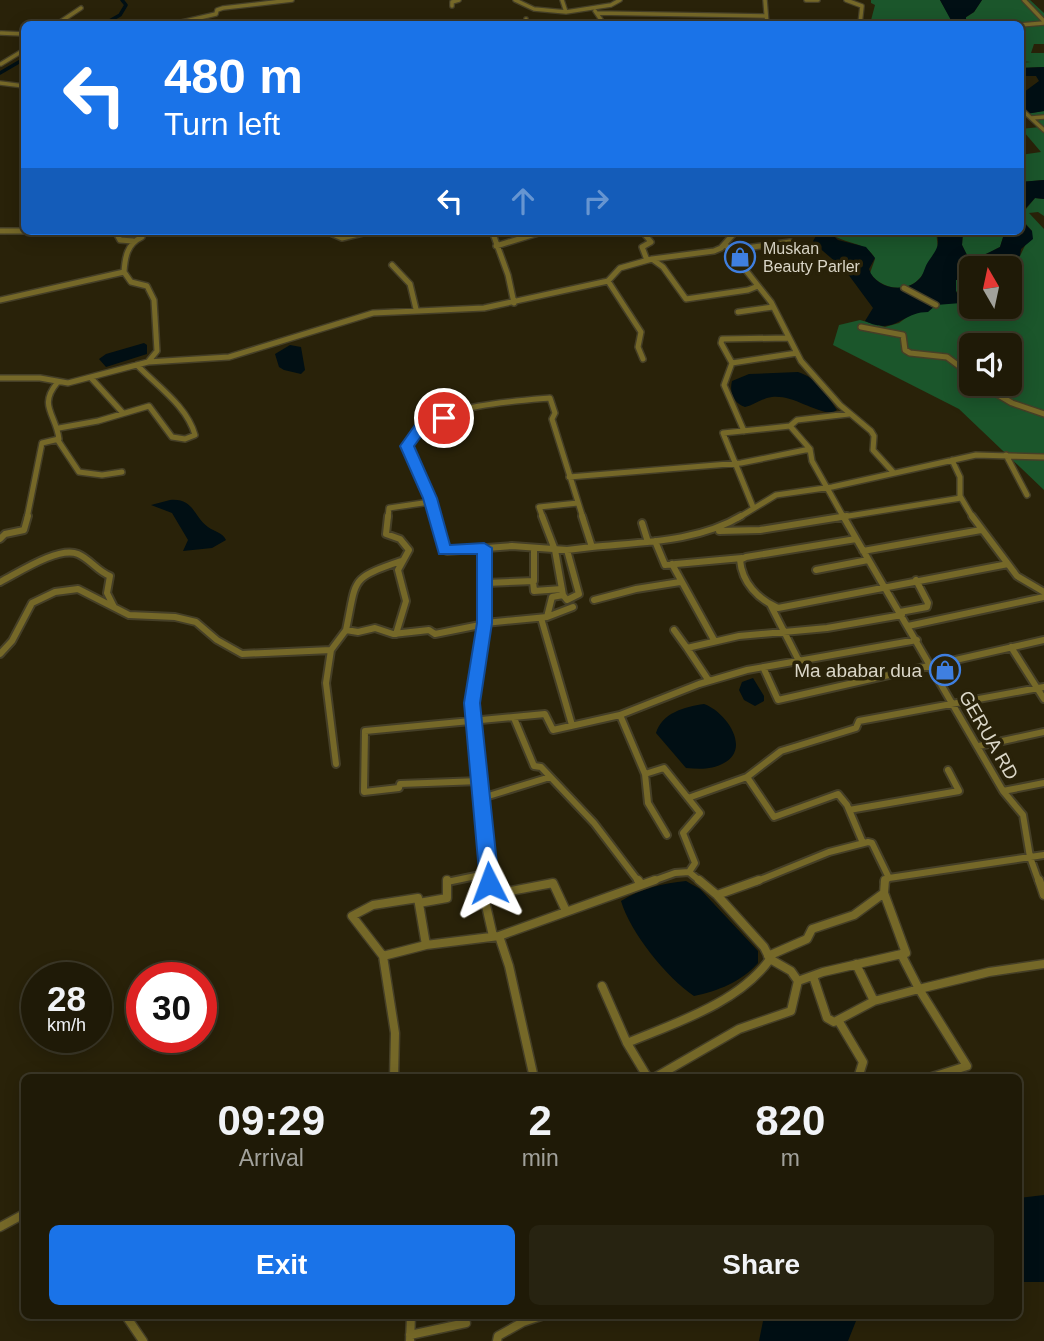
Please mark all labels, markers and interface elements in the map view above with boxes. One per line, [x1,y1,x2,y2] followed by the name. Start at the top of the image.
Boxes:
[49,49,140,140] icon: left
[164,49,303,103] text: 480 m
[164,106,280,142] text: Turn left
[431,182,469,220] icon: left
[504,182,542,220] icon: ahead
[577,182,615,220] icon: right
[723,240,757,274] shop icon: Muskan Beauty Parler
[763,240,861,275] place label: Muskan Beauty Parler
[959,256,1022,318] north arrow
[959,256,1022,396] map controls
[959,333,1022,396] button: sound
[414,388,474,448] pin
[425,399,463,437] icon: arrive
[928,653,962,687] shop icon: Ma ababar dua
[794,660,922,681] place label: Ma ababar dua
[955,687,1022,783] street label: GERUA RD
[452,846,526,920] position arrow
[126,962,217,1053] speed limit sign: 30
[47,979,86,1018] text: 28
[47,1015,86,1035] text: km/h
[218,1097,325,1144] text: 09:29
[528,1097,552,1144] text: 2
[755,1097,825,1144] text: 820
[239,1145,304,1171] text: Arrival
[522,1145,559,1171] text: min
[781,1145,800,1171] text: m
[49,1225,515,1305] button: Exit
[529,1225,994,1305] button: Share

